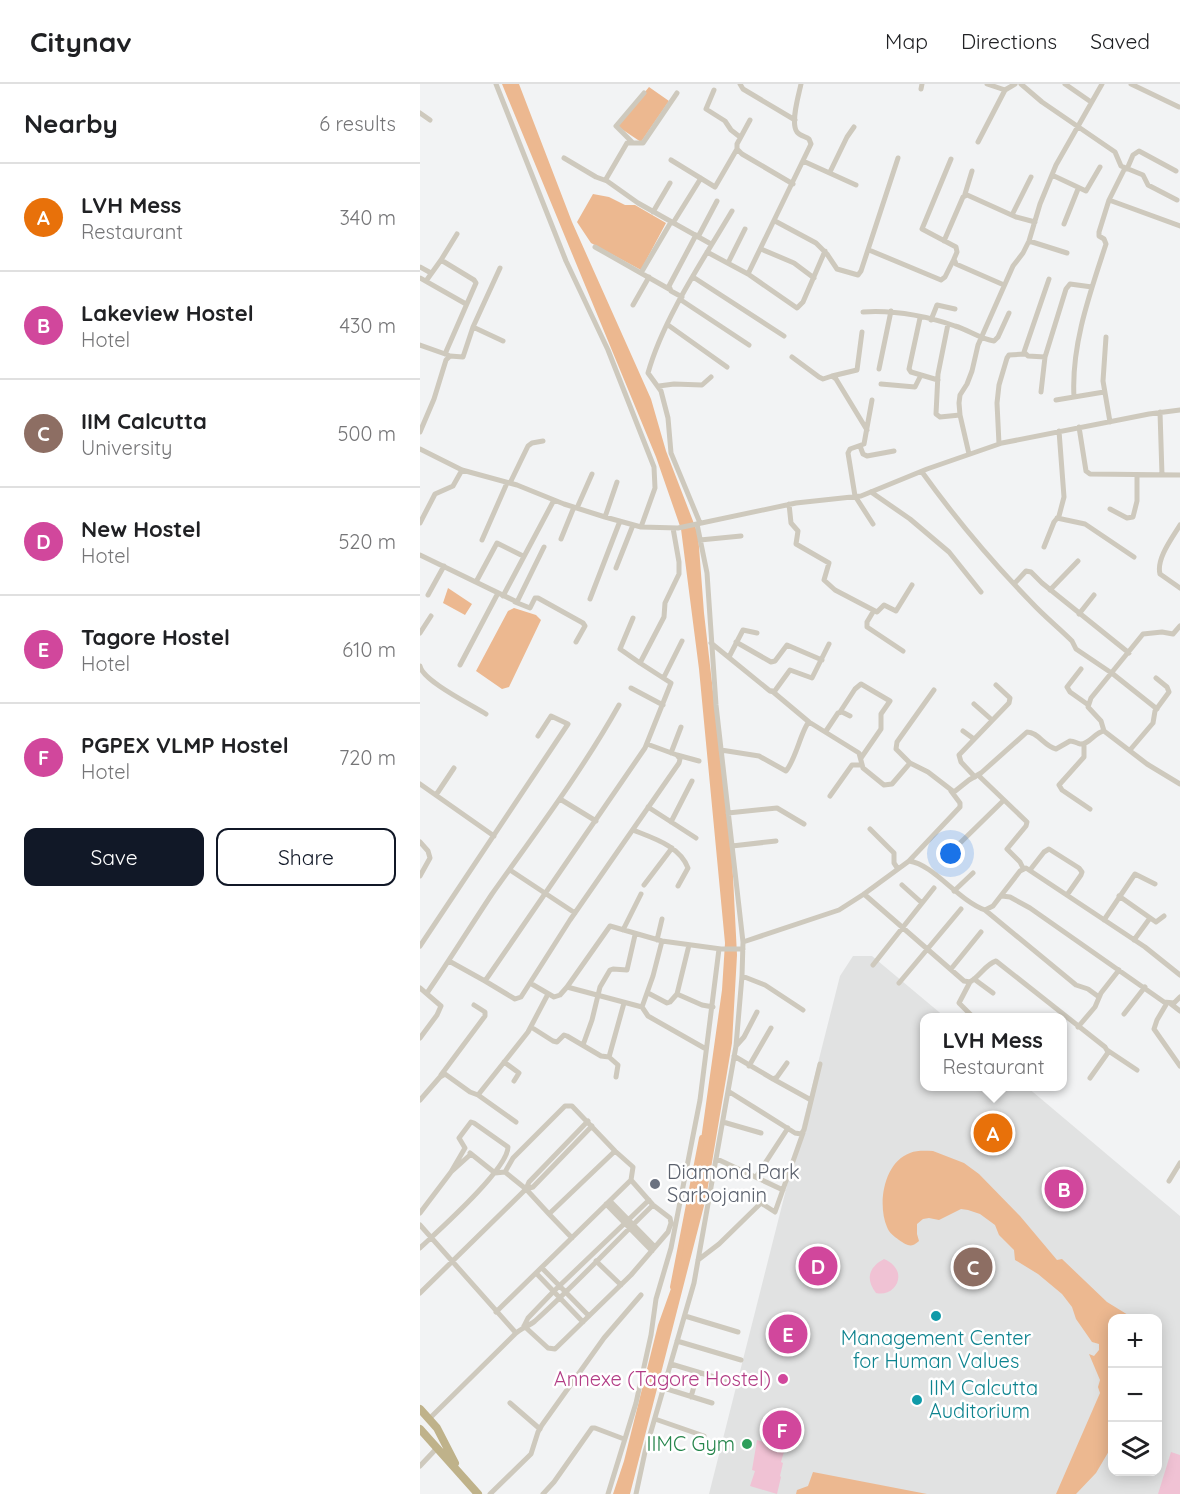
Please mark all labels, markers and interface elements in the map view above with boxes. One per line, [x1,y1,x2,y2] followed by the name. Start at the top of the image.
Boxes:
[30,24,132,59] text: Citynav
[885,28,928,54] text: Map
[961,28,1057,54] text: Directions
[1090,28,1150,54] text: Saved
[24,107,118,140] text: Nearby
[319,111,396,136] text: 6 results
[81,191,181,219] text: LVH Mess
[37,205,50,230] text: A
[339,205,396,230] text: 340 m
[81,219,183,244] text: Restaurant
[81,299,254,327] text: Lakeview Hostel
[37,313,50,338] text: B
[339,313,396,338] text: 430 m
[81,327,130,352] text: Hotel
[81,407,207,435] text: IIM Calcutta
[37,421,50,446] text: C
[338,421,396,446] text: 500 m
[81,435,172,460] text: University
[81,515,201,543] text: New Hostel
[36,529,51,554] text: D
[338,529,396,554] text: 520 m
[81,543,130,568] text: Hotel
[81,623,230,651] text: Tagore Hostel
[38,637,49,662] text: E
[342,637,396,662] text: 610 m
[81,651,130,676] text: Hotel
[81,731,289,759] text: PGPEX VLMP Hostel
[38,745,49,770] text: F
[339,745,396,770] text: 720 m
[81,759,130,784] text: Hotel
[24,828,204,886] button: Save
[216,828,396,886] button: Share
[936,839,965,868] your location
[920,1013,1067,1091] popup
[943,1026,1043,1054] text: LVH Mess
[943,1054,1044,1079] text: Restaurant
[974,1110,1012,1156] pin: A
[667,1159,800,1207] place label: Diamond Park Sarbojanin
[1044,1166,1084,1212] pin: B
[648,1177,662,1191] marker: Diamond Park Sarbojanin
[798,1244,838,1288] pin: D
[954,1244,992,1290] pin: C
[929,1309,943,1323] marker: Management Center for Human Values
[768,1312,808,1356] pin: E
[1108,1314,1162,1476] map controls
[1108,1314,1162,1368] button: +
[841,1325,1032,1373] place label: Management Center for Human Values
[554,1366,771,1391] place label: Annexe (Tagore Hostel)
[1108,1368,1162,1422] button: −
[776,1372,790,1386] marker: Annexe (Tagore Hostel)
[929,1375,1038,1423] place label: IIM Calcutta Auditorium
[910,1393,924,1407] marker: IIM Calcutta Auditorium
[762,1408,802,1452] pin: F
[1108,1422,1162,1476] button: layers
[646,1431,735,1456] place label: IIMC Gym
[740,1437,754,1451] marker: IIMC Gym

